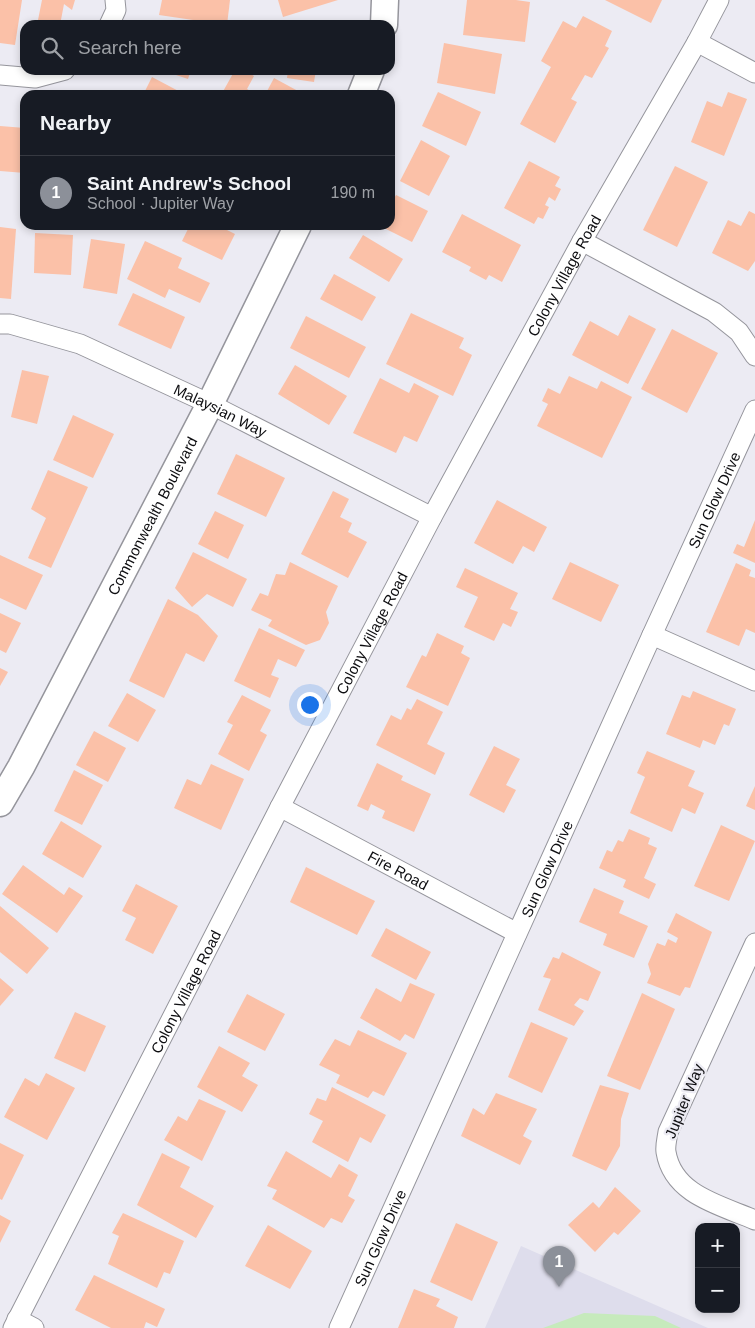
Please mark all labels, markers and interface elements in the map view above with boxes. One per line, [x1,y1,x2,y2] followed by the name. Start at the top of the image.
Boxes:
[20,20,395,75] search box
[38,34,66,62] icon: search
[78,37,182,58] text: Search here
[40,111,111,134] text: Nearby
[87,173,291,194] text: Saint Andrew's School
[52,184,60,201] text: 1
[331,184,375,201] text: 190 m
[87,195,234,212] text: School · Jupiter Way
[524,212,604,339] street label: Colony Village Road
[171,380,270,440] street label: Malaysian Way
[104,434,200,598] street label: Commonwealth Boulevard
[684,449,743,551] street label: Sun Glow Drive
[332,569,410,697] street label: Colony Village Road
[297,692,323,718] your location
[517,818,576,920] street label: Sun Glow Drive
[365,847,431,893] street label: Fire Road
[147,927,224,1056] street label: Colony Village Road
[661,1061,707,1141] street label: Jupiter Way
[351,1187,409,1289] street label: Sun Glow Drive
[695,1223,740,1313] map controls
[695,1223,740,1268] button: +
[543,1246,575,1287] pin: 1
[695,1268,740,1313] button: −

